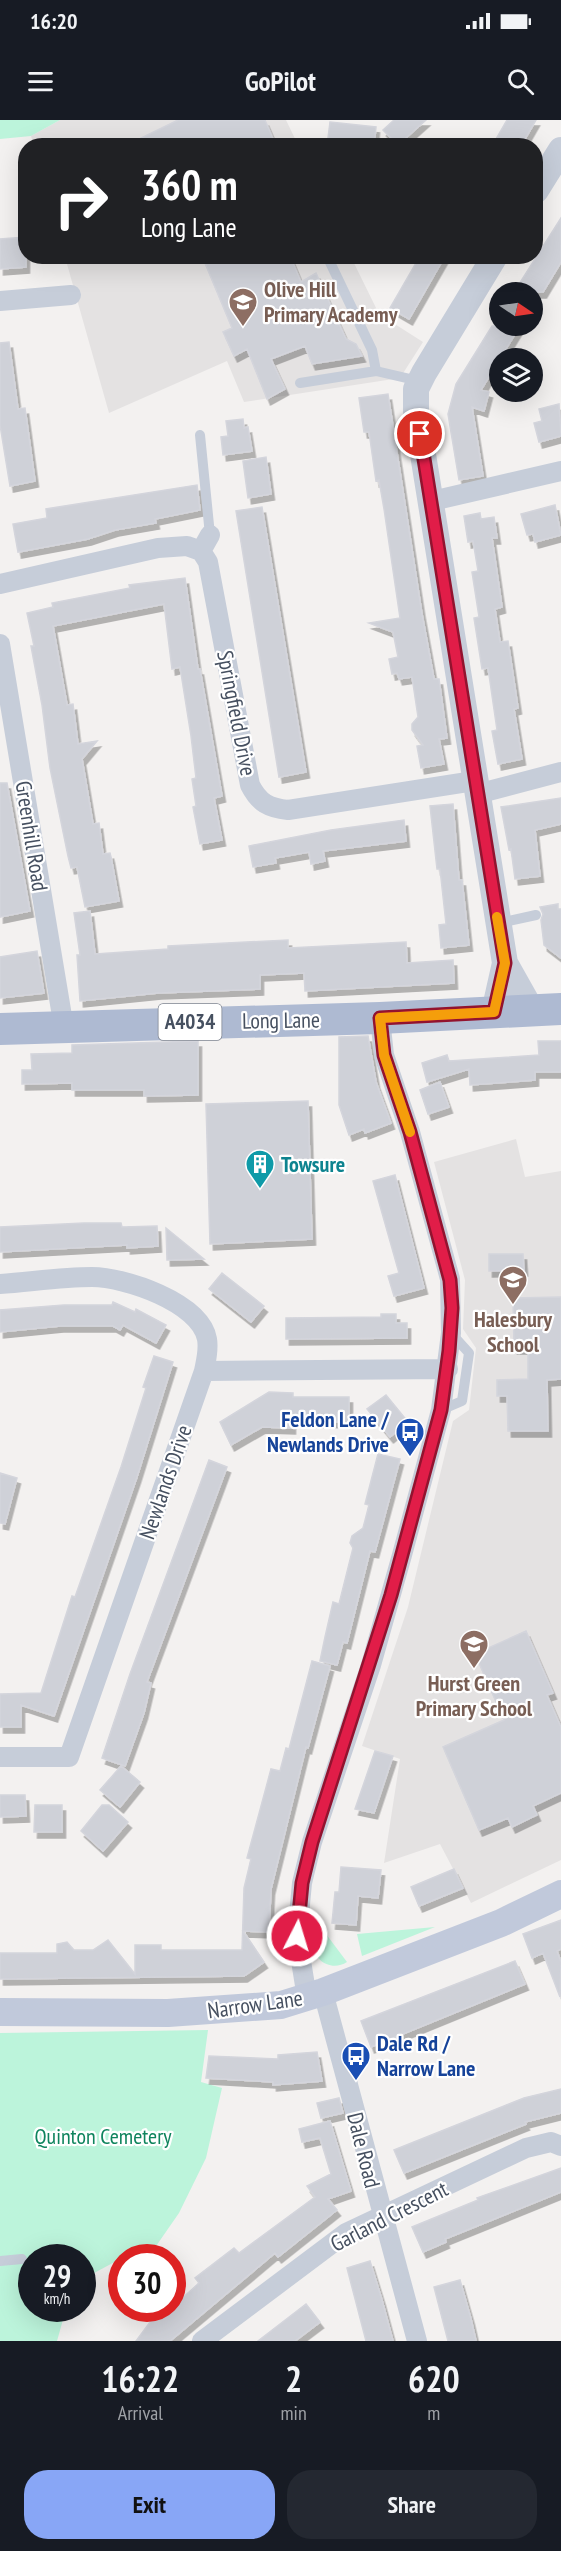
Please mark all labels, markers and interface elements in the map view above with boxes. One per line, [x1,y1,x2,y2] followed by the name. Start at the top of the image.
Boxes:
[30,7,78,35] text: 16:20
[245,64,316,98] text: GoPilot
[24,65,57,98] icon: menu
[504,65,537,98] icon: search
[141,157,238,212] text: 360 m
[42,162,120,240] icon: right
[141,210,237,244] text: Long Lane
[264,275,399,328] place label: Olive Hill Primary Academy
[489,282,543,336] north arrow
[489,282,543,402] map controls
[227,286,259,328] school or university icon: Olive Hill Primary Academy
[489,348,543,402] button: layers
[394,408,445,459] pin
[403,417,436,450] icon: arrive
[211,648,263,778] street label: Springfield Drive
[9,779,55,893] street label: Greenhill Road
[158,1004,222,1040] road number: A4034
[242,1005,320,1035] street label: Long Lane
[244,1148,276,1190] building icon: Towsure
[281,1150,345,1178] place label: Towsure
[497,1264,529,1306] school or university icon: Halesbury School
[474,1305,553,1358] place label: Halesbury School
[267,1405,390,1458] place label: Feldon Lane / Newlands Drive
[394,1416,426,1458] bus stop icon: Feldon Lane / Newlands Drive
[132,1421,198,1543] street label: Newlands Drive
[458,1628,490,1670] school or university icon: Hurst Green Primary School
[416,1669,533,1722] place label: Hurst Green Primary School
[265,1904,329,1968] position arrow
[206,1983,304,2025] street label: Narrow Lane
[377,2029,475,2082] place label: Dale Rd / Narrow Lane
[340,2040,372,2082] bus stop icon: Dale Rd / Narrow Lane
[341,2109,387,2191] street label: Dale Road
[35,2122,172,2150] park label: Quinton Cemetery
[326,2174,452,2258] street label: Garland Crescent
[108,2244,186,2322] speed limit sign: 30
[43,2256,71,2295] text: 29
[44,2289,70,2308] text: km/h
[101,2355,179,2402] text: 16:22
[285,2355,302,2402] text: 2
[408,2355,460,2402] text: 620
[118,2400,163,2426] text: Arrival
[281,2400,307,2426] text: min
[427,2400,440,2426] text: m
[24,2470,275,2539] button: Exit
[287,2470,537,2539] button: Share

